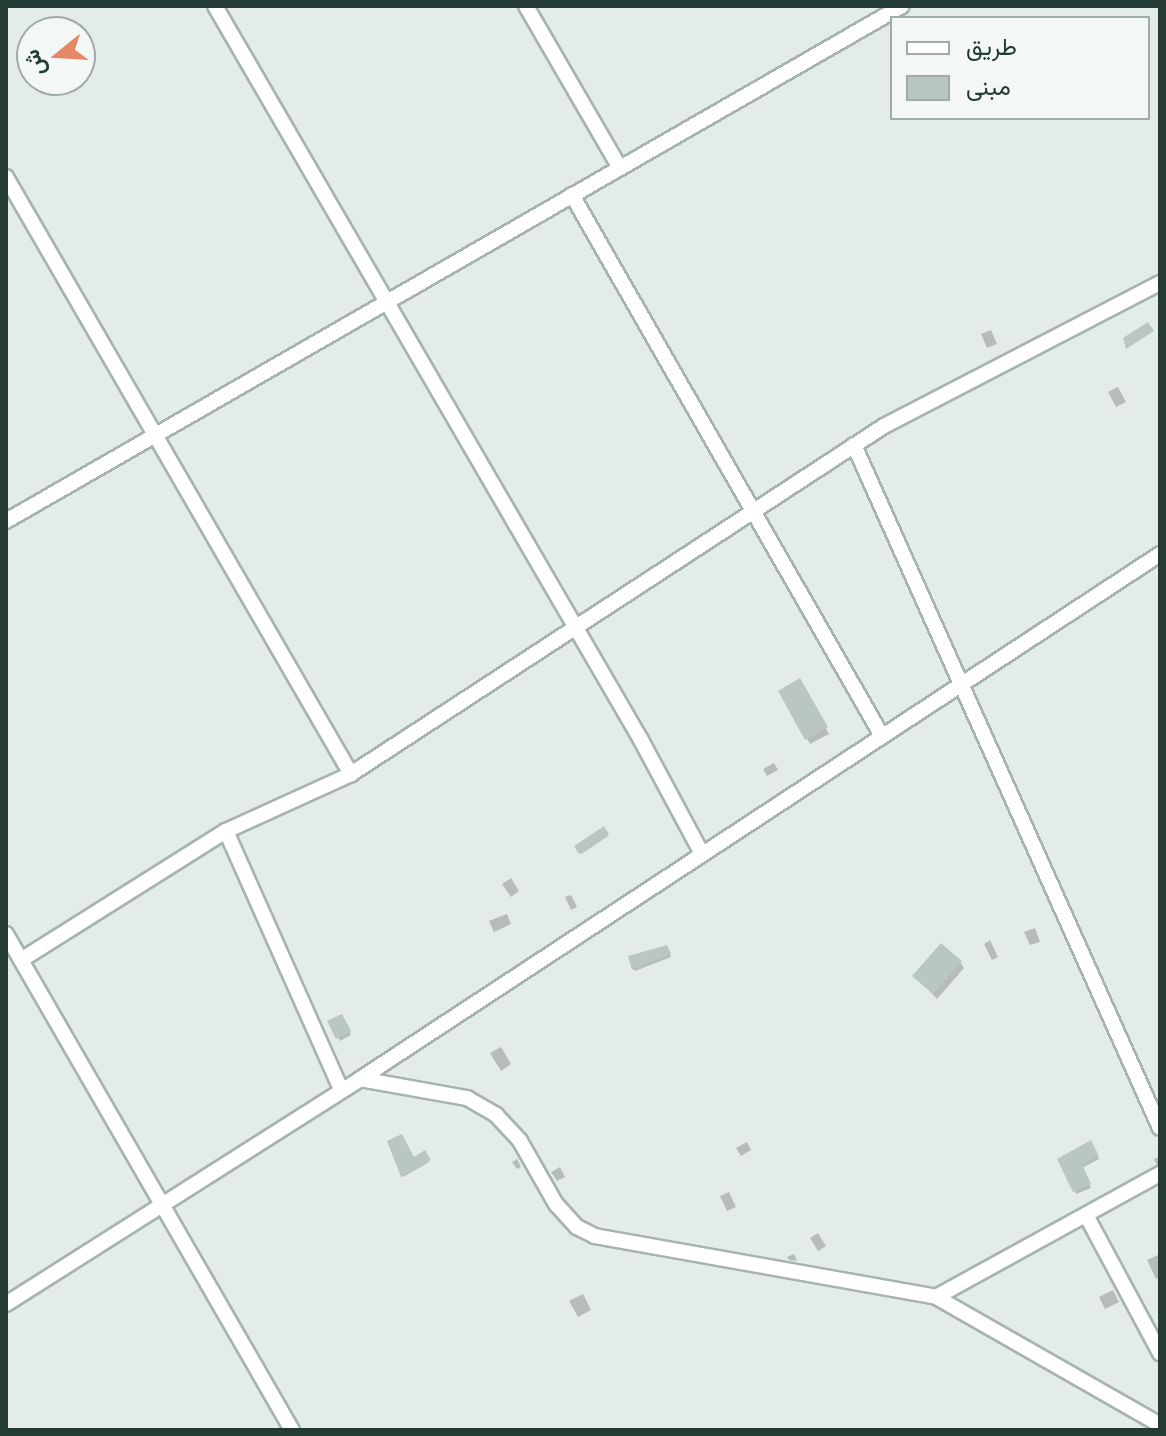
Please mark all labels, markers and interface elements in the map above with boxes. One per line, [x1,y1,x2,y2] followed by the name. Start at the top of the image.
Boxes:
[16,16,96,96] north arrow
[890,16,1150,120] legend
[966,30,1017,63] text: طريق
[16,46,53,80] text: ش
[966,70,1011,103] text: مبنى

